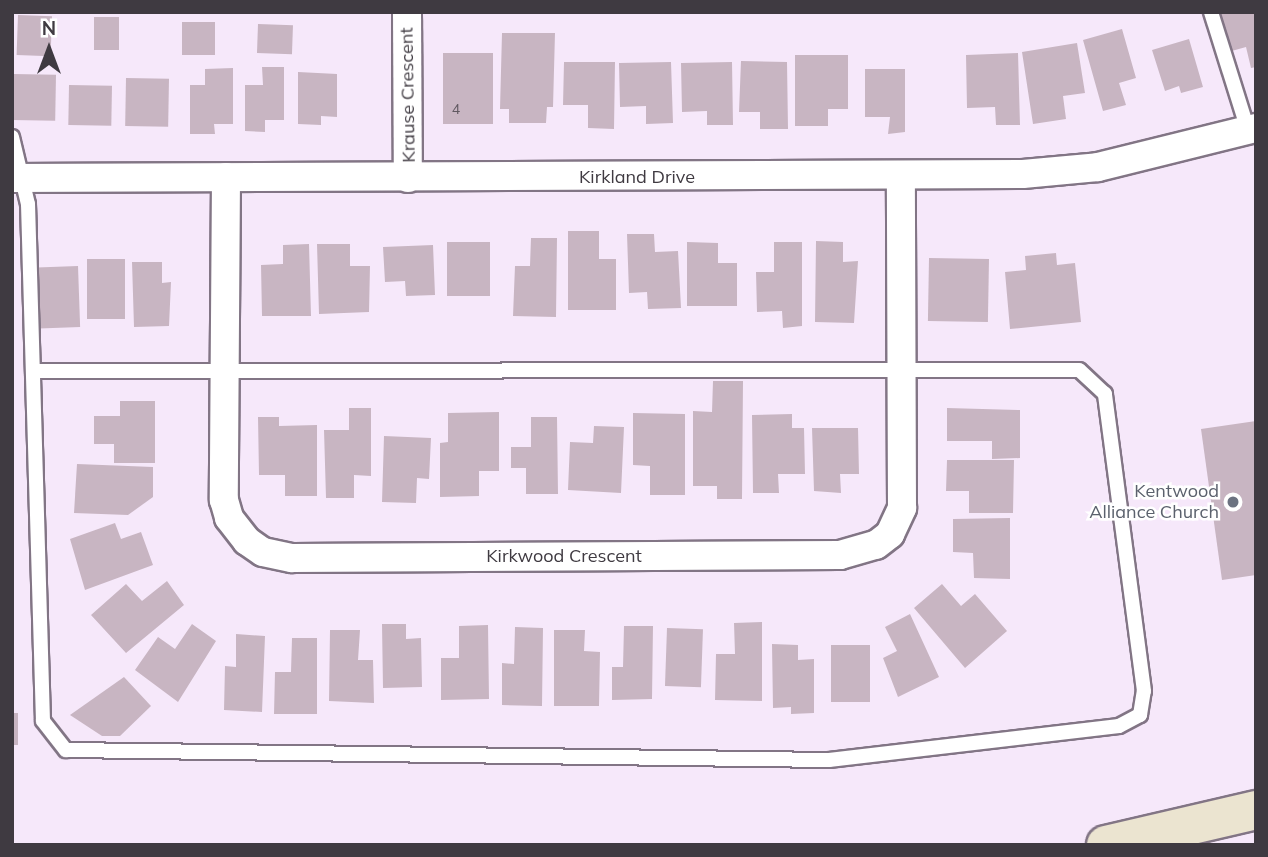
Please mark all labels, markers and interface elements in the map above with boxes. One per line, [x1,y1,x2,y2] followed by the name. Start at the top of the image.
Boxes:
[14,14,84,84] north arrow
[42,16,56,40] text: N
[396,27,420,163] street label: Krause Crescent
[452,101,460,117] house number: 4
[579,166,695,188] street label: Kirkland Drive
[1089,481,1219,524] place label: Kentwood Alliance Church
[1225,494,1241,510] marker: Kentwood Alliance Church
[486,545,642,567] street label: Kirkwood Crescent

